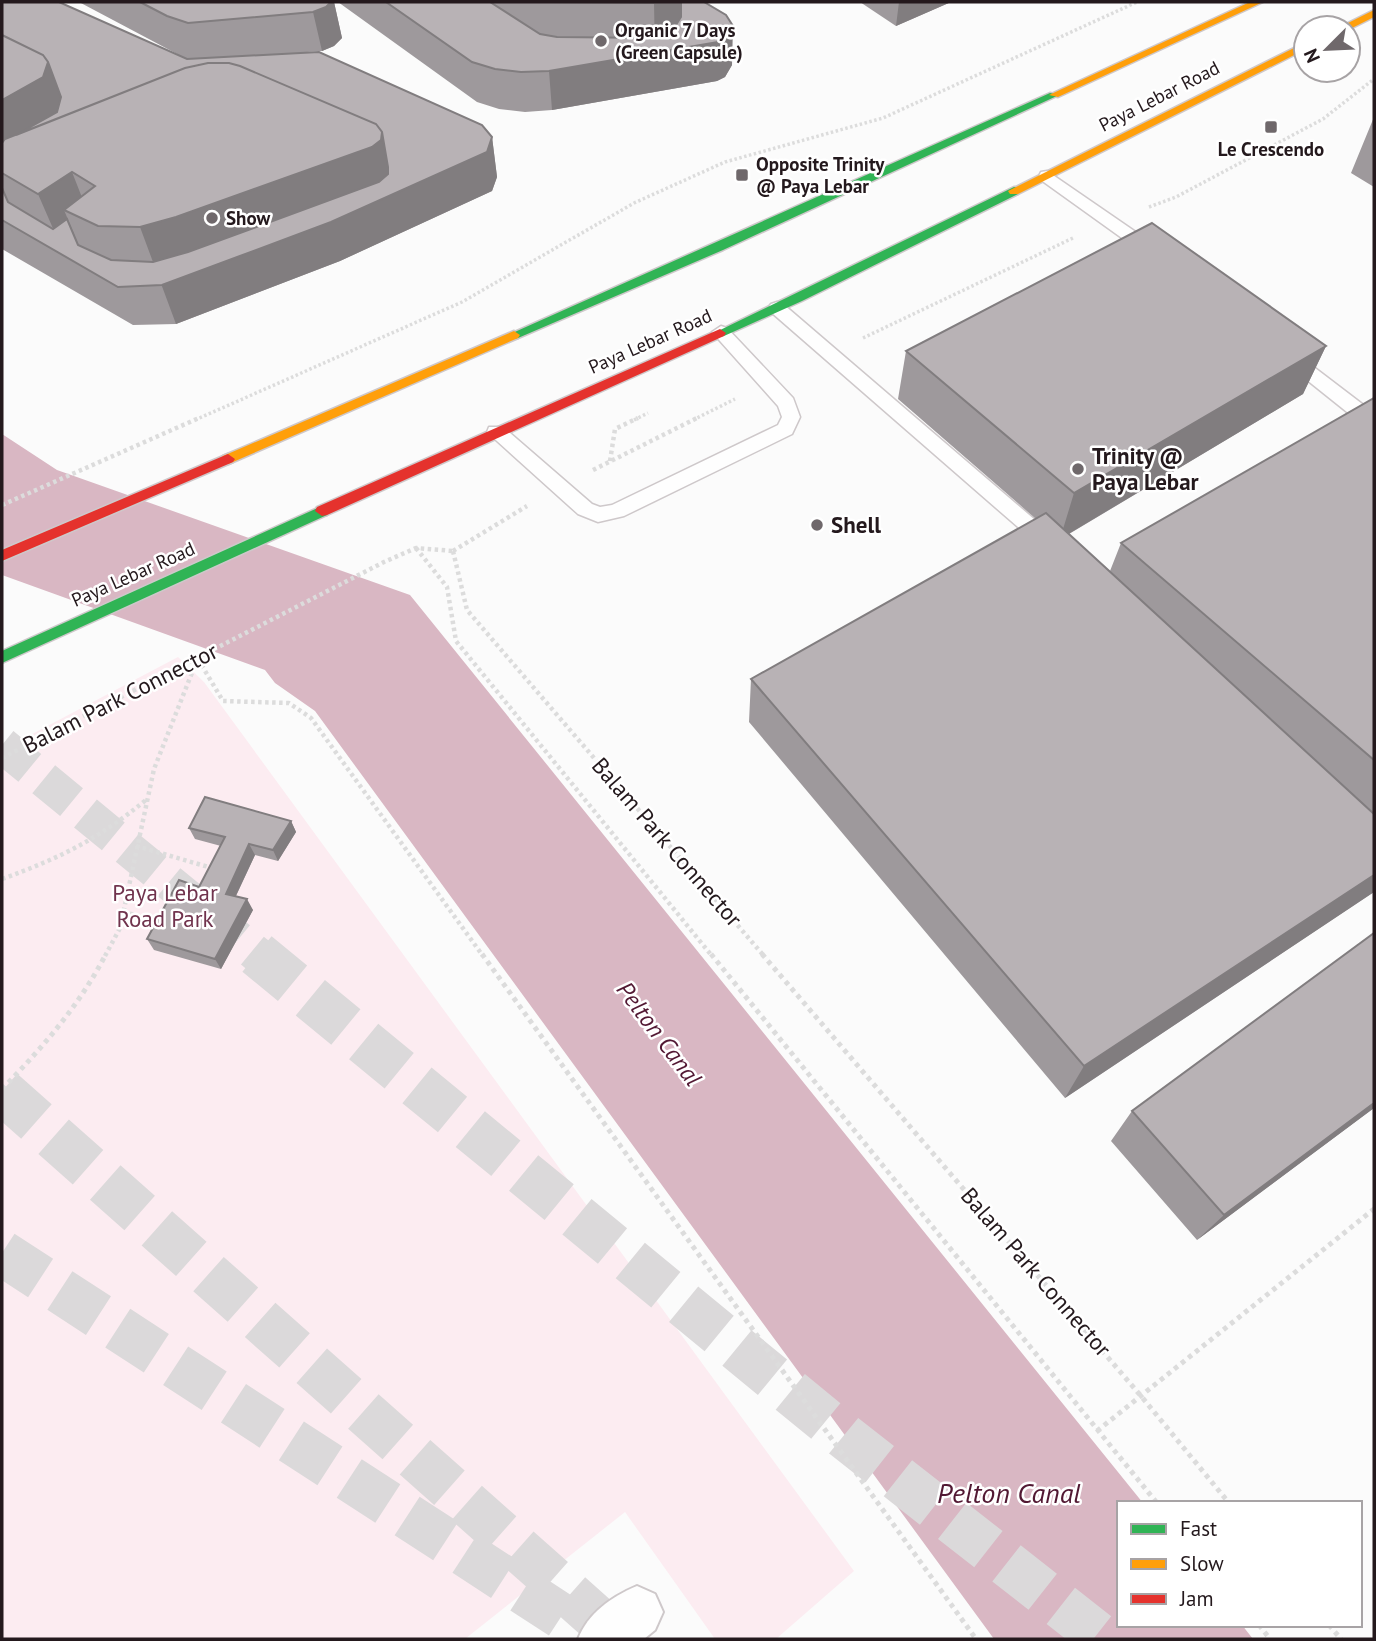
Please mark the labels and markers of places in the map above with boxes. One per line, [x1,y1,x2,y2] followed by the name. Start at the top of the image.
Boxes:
[615,18,743,64] place label: Organic 7 Days (Green Capsule)
[593,33,609,49] marker: Organic 7 Days (Green Capsule)
[1263,119,1279,135] marker: Le Crescendo
[1218,137,1324,161] place label: Le Crescendo
[756,152,885,198] place label: Opposite Trinity @ Paya Lebar
[734,167,750,183] marker: Opposite Trinity @ Paya Lebar
[226,206,270,230] place label: Show
[204,210,220,226] marker: Show
[1092,441,1200,496] place label: Trinity @ Paya Lebar
[1070,461,1086,477] marker: Trinity @ Paya Lebar
[831,510,881,539] place label: Shell
[809,517,825,533] marker: Shell

